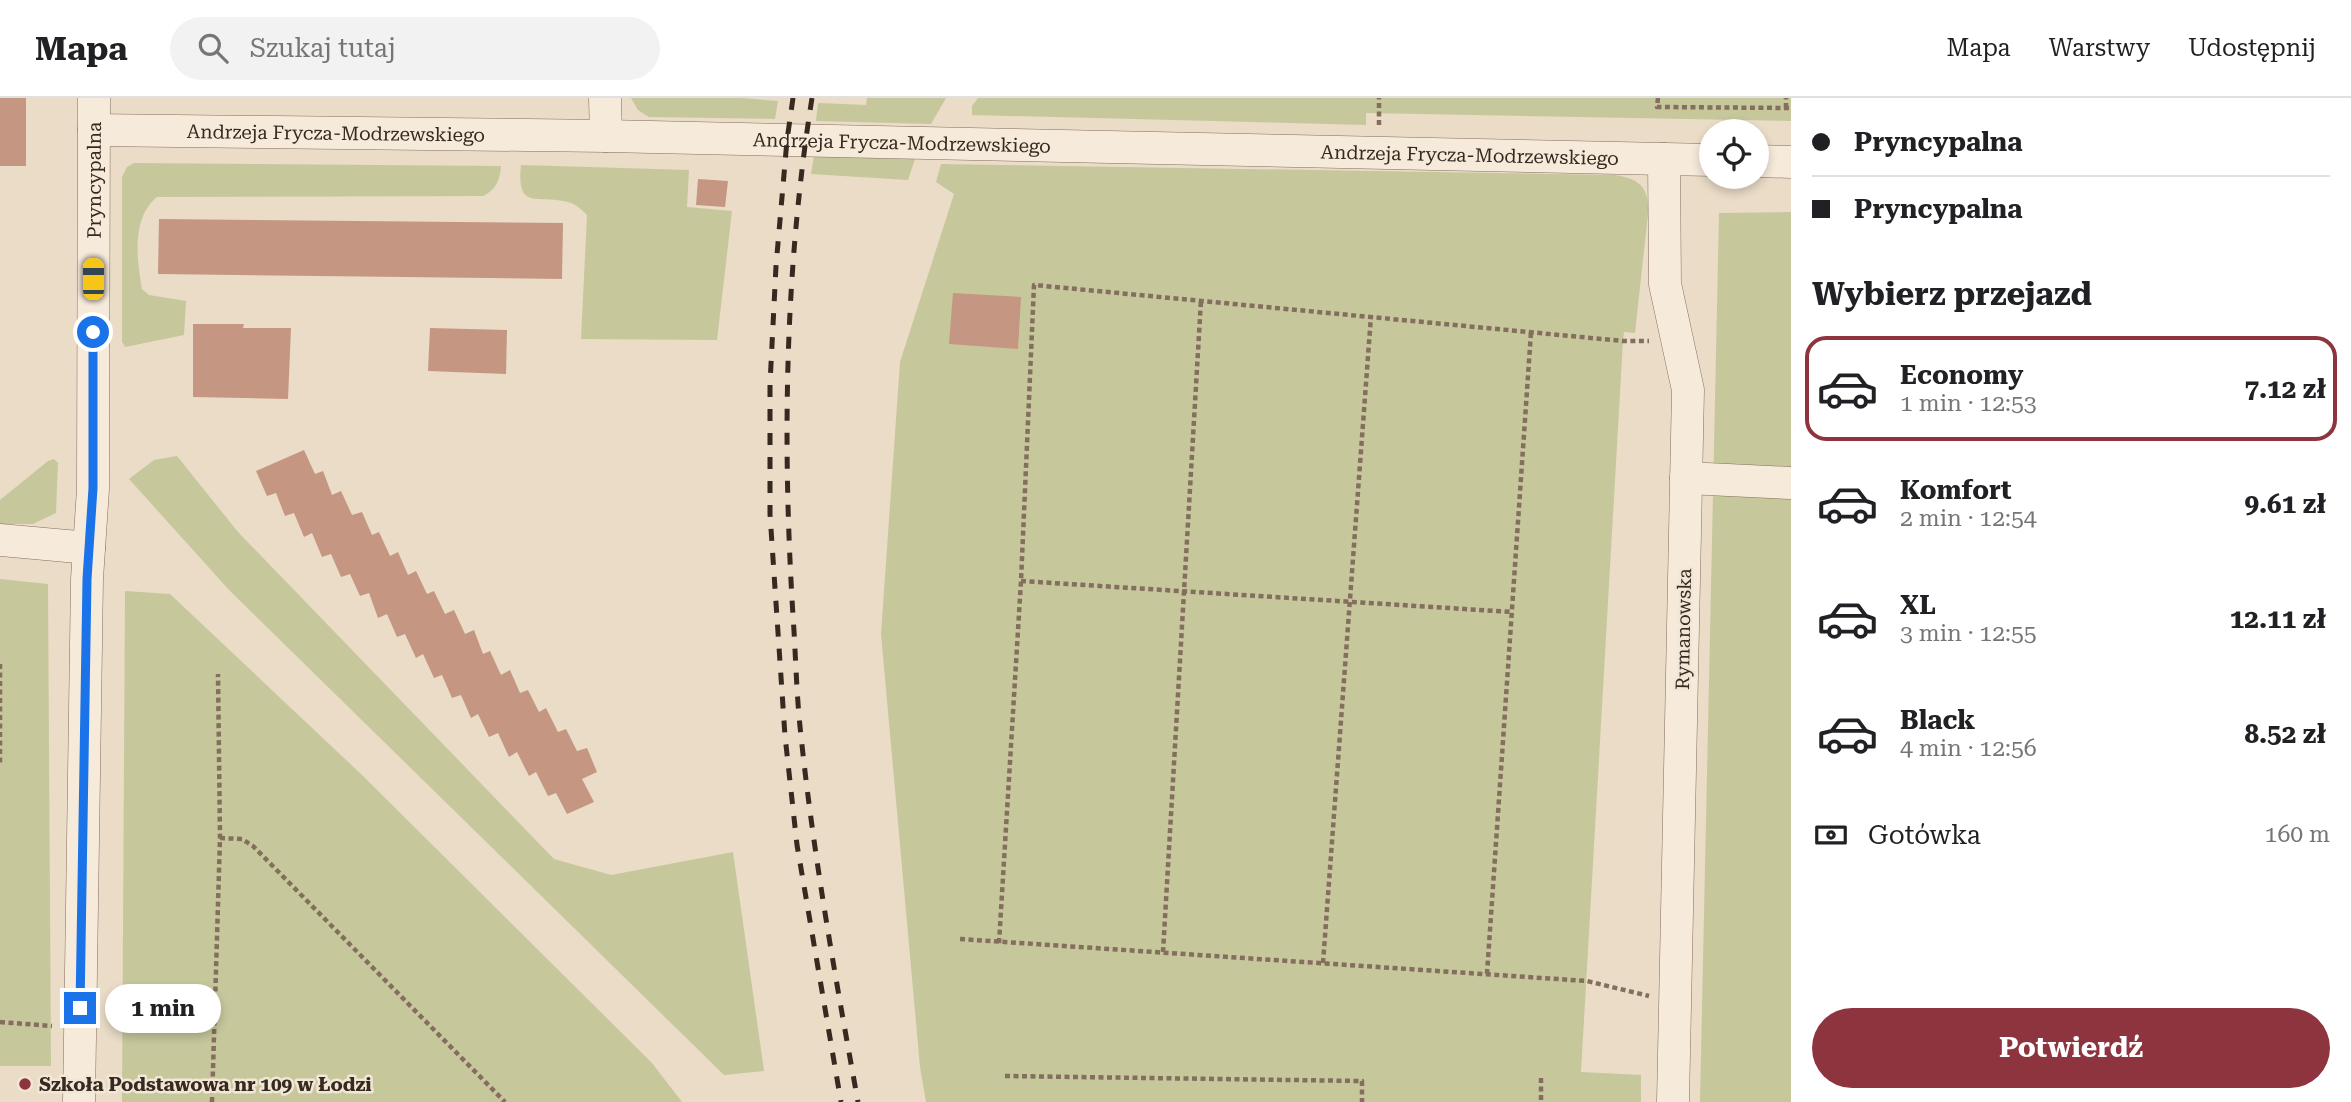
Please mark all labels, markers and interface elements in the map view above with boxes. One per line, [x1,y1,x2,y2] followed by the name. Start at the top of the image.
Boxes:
[170,17,660,80] search box
[35,29,128,68] text: Mapa
[194,29,232,67] icon: search
[250,33,396,63] text: Szukaj tutaj
[1947,34,2011,62] text: Mapa
[2049,34,2150,62] text: Warstwy
[2188,34,2316,62] text: Udostępnij
[1699,119,1769,189] map controls
[1699,119,1769,189] button: locate
[187,120,485,147] street label: Andrzeja Frycza-Modrzewskiego
[83,121,106,239] street label: Pryncypalna
[1854,127,2022,157] text: Pryncypalna
[753,128,1051,158] street label: Andrzeja Frycza-Modrzewskiego
[1321,141,1619,170] street label: Andrzeja Frycza-Modrzewskiego
[1854,194,2022,224] text: Pryncypalna
[83,258,104,300] car
[1812,275,2092,313] text: Wybierz przejazd
[77,316,109,348] route start
[1816,357,1879,420] icon: car
[1900,360,2023,390] text: Economy
[2244,374,2326,404] text: 7.12 zł
[1900,390,2037,417] text: 1 min · 12:53
[1816,472,1879,535] icon: car
[1900,475,2012,505] text: Komfort
[2244,489,2326,519] text: 9.61 zł
[1900,505,2037,532] text: 2 min · 12:54
[1671,567,1696,690] street label: Rymanowska
[1816,587,1879,650] icon: car
[1900,590,1936,620] text: XL
[2230,604,2326,634] text: 12.11 zł
[1900,620,2037,647] text: 3 min · 12:55
[1816,702,1879,765] icon: car
[1900,705,1975,735] text: Black
[2244,719,2326,749] text: 8.52 zł
[1900,735,2037,762] text: 4 min · 12:56
[1812,816,1850,854] icon: cash
[1868,820,1981,850] text: Gotówka
[2265,821,2330,848] text: 160 m
[104,984,220,1032] callout: 1 min
[64,992,96,1024] route end
[131,995,195,1022] text: 1 min
[1812,1008,2330,1088] button: Potwierdź
[39,1073,372,1096] place label: Szkoła Podstawowa nr 109 w Łodzi
[17,1076,33,1092] marker: Szkoła Podstawowa nr 109 w Łodzi

